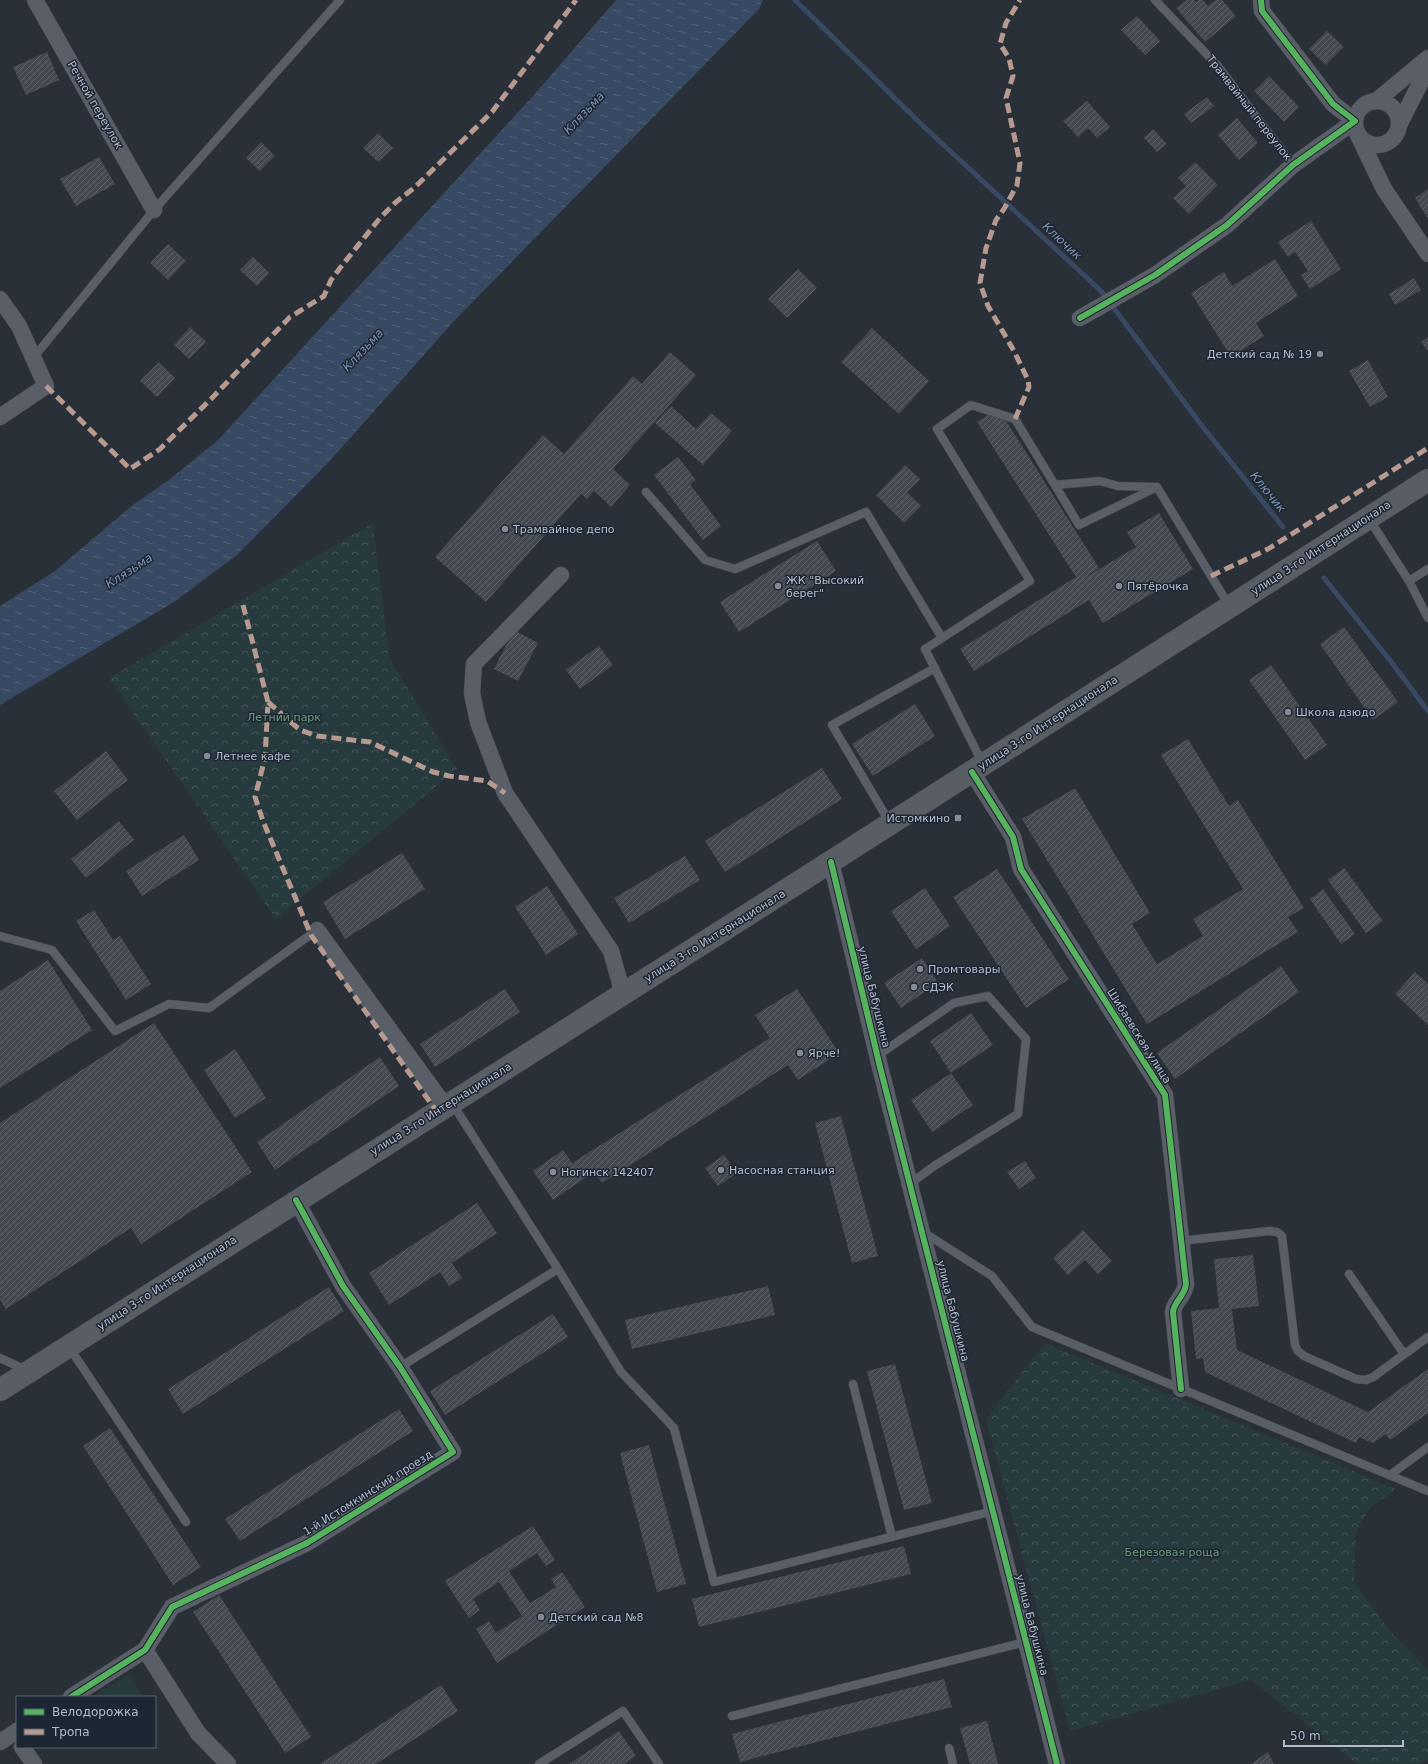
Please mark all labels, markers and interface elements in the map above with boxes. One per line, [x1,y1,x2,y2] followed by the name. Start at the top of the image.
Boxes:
[1203,52,1294,164] street label: Трамвайный переулок
[65,59,126,151] street label: Речной переулок
[561,89,607,137] water label: Клязьма
[1040,219,1085,263] water label: Ключик
[340,326,386,374] water label: Клязьма
[1207,348,1312,361] place label: Детский сад № 19
[1315,349,1325,359] marker: Детский сад № 19
[1247,469,1289,516] water label: Ключик
[1249,498,1393,598] street label: улица 3-го Интернационала
[512,523,615,536] place label: Трамвайное депо
[500,524,510,534] marker: Трамвайное депо
[103,551,155,591] water label: Клязьма
[786,574,864,600] place label: ЖК "Высокий берег"
[1127,580,1189,593] place label: Пятёрочка
[773,581,783,591] marker: ЖК "Высокий берег"
[1114,581,1124,591] marker: Пятёрочка
[976,673,1120,773] street label: улица 3-го Интернационала
[1296,706,1376,719] place label: Школа дзюдо
[1283,707,1293,717] marker: Школа дзюдо
[247,711,321,724] park label: Летний парк
[215,750,290,763] place label: Летнее кафе
[202,751,212,761] marker: Летнее кафе
[887,812,950,825] place label: Истомкино
[953,813,963,823] marker: Истомкино
[642,887,788,985] street label: улица 3-го Интернационала
[855,945,893,1049] street label: улица Бабушкина
[928,963,1000,976] place label: Промтовары
[915,964,925,974] marker: Промтовары
[922,981,954,994] place label: СДЭК
[909,982,919,992] marker: СДЭК
[1104,986,1174,1086] street label: Шибаевская улица
[808,1047,840,1060] place label: Ярче!
[795,1048,805,1058] marker: Ярче!
[368,1060,514,1158] street label: улица 3-го Интернационала
[729,1164,835,1177] place label: Насосная станция
[716,1165,726,1175] marker: Насосная станция
[561,1166,654,1179] place label: Ногинск 142407
[548,1167,558,1177] marker: Ногинск 142407
[95,1233,239,1333] street label: улица 3-го Интернационала
[934,1259,972,1363] street label: улица Бабушкина
[301,1448,435,1538] street label: 1-й Истомкинский проезд
[1125,1546,1219,1559] park label: Березовая роща
[1013,1573,1051,1677] street label: улица Бабушкина
[549,1611,644,1624] place label: Детский сад №8
[536,1612,546,1622] marker: Детский сад №8
[16,1696,156,1748] legend
[52,1705,139,1719] text: Велодорожка
[1284,1722,1403,1748] scale bar
[51,1725,90,1739] text: Тропа
[1290,1729,1321,1743] text: 50 m

